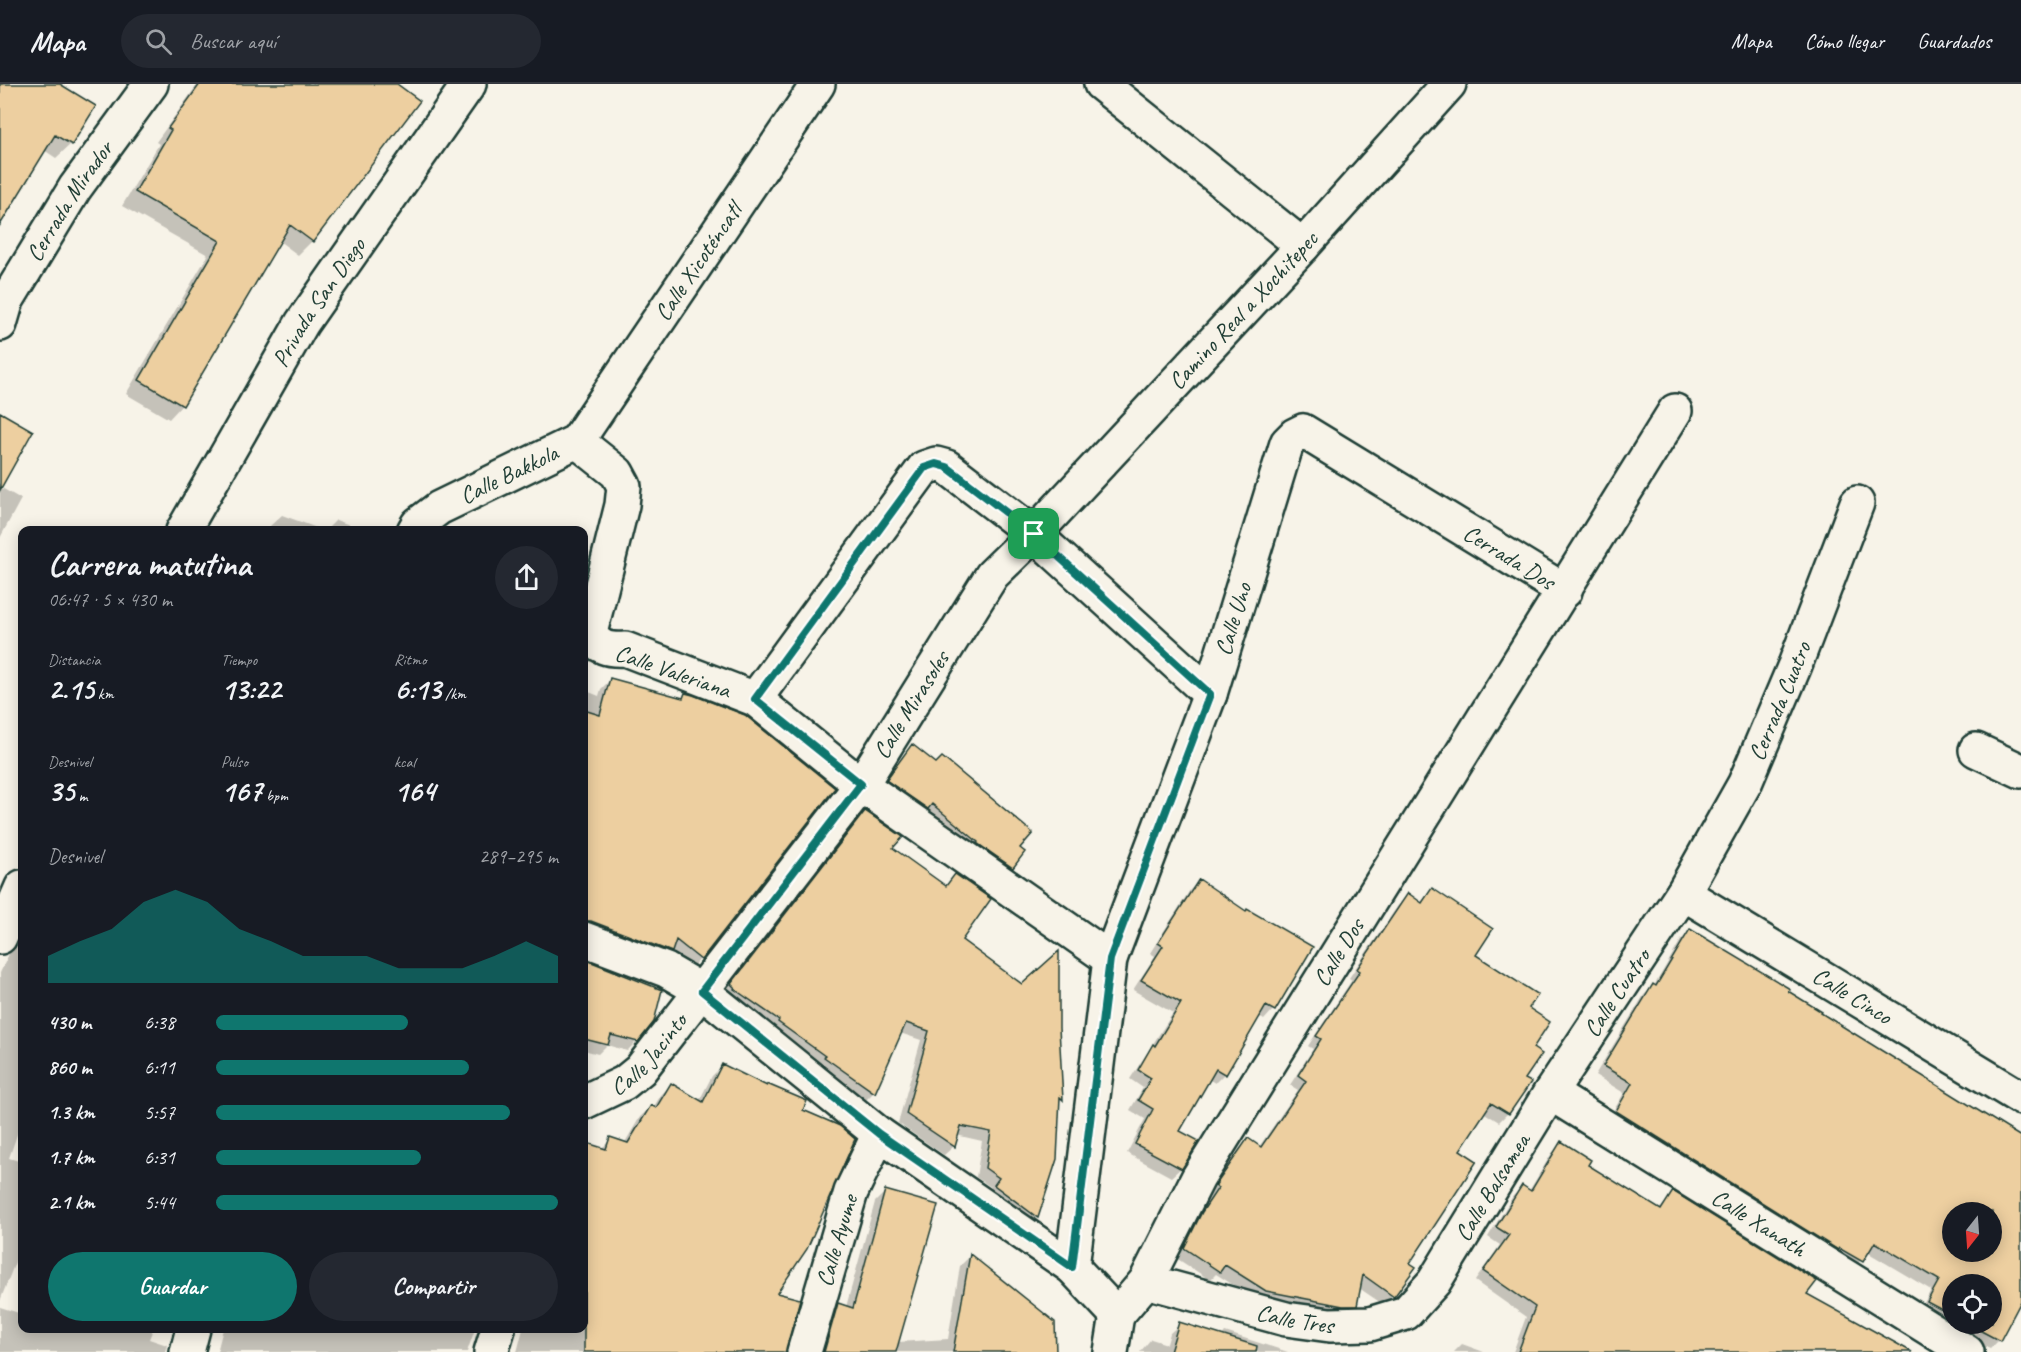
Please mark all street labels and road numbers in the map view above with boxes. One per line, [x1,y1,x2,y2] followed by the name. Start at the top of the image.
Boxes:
[19,133,121,267] street label: Cerrada Mirador
[648,194,751,326] street label: Calle Xicoténcatl
[1162,223,1325,396] street label: Camino Real a Xochitepec
[265,231,373,372] street label: Privada San Diego
[455,437,564,511] street label: Calle Bakkola
[1458,518,1563,598] street label: Cerrada Dos
[1208,578,1259,659] street label: Calle Uno
[1741,636,1818,765] street label: Cerrada Cuatro
[611,637,736,705] street label: Calle Valeriana
[866,644,957,764] street label: Calle Mirasoles
[1306,911,1372,992] street label: Calle Dos
[1577,941,1658,1043] street label: Calle Cuatro
[1807,960,1899,1032] street label: Calle Cinco
[606,1005,695,1102] street label: Calle Jacinto
[1448,1126,1538,1247] street label: Calle Balsamea
[1706,1182,1813,1264] street label: Calle Xanath
[809,1189,865,1290] street label: Calle Ayume
[1253,1297,1338,1341] street label: Calle Tres

